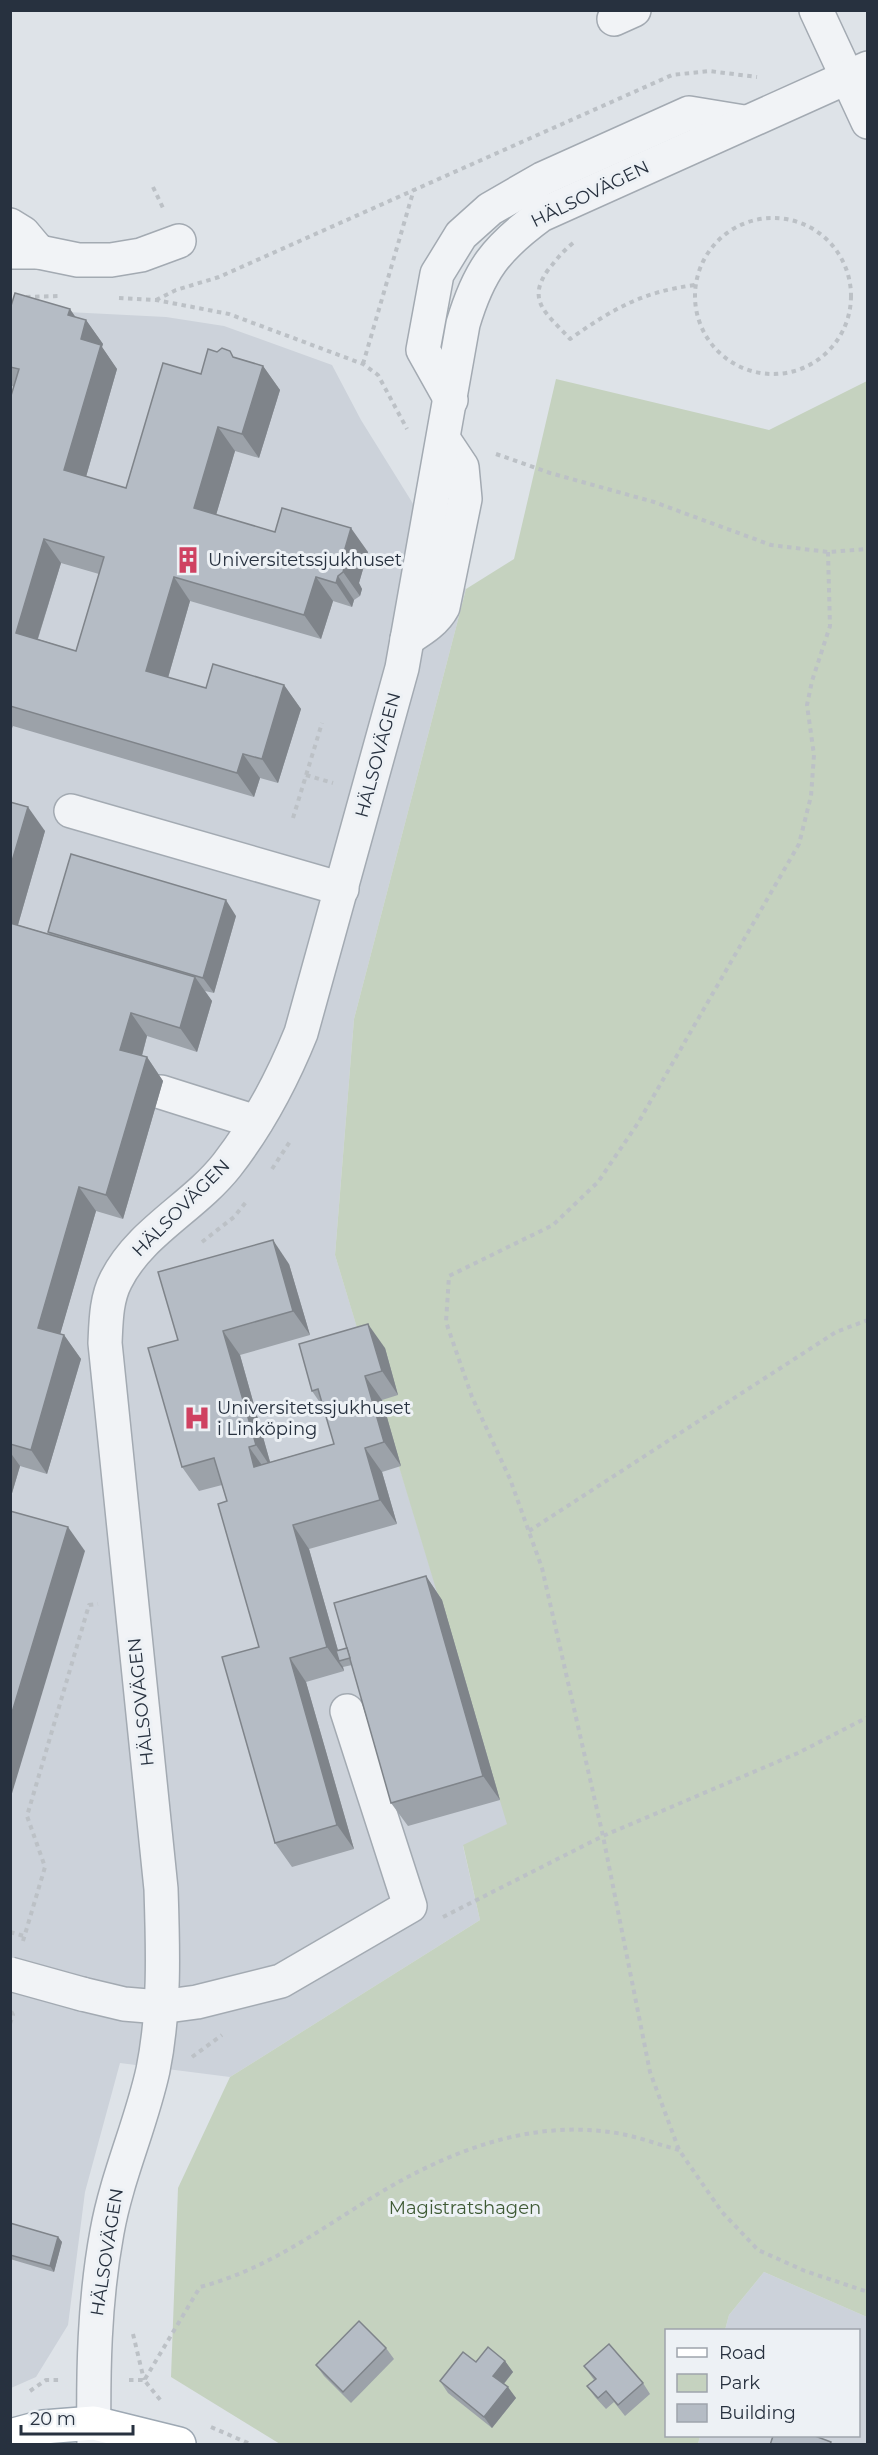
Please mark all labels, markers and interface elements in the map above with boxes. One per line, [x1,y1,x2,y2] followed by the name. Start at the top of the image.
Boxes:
[527,156,653,232] street label: HÄLSOVÄGEN
[173,545,203,575] building icon: Universitetssjukhuset
[208,549,402,571] place label: Universitetssjukhuset
[351,690,405,820] street label: HÄLSOVÄGEN
[128,1155,234,1261] street label: HÄLSOVÄGEN
[217,1397,411,1440] place label: Universitetssjukhuset i Linköping
[182,1403,212,1433] hospital icon: Universitetssjukhuset i Linköping
[123,1637,159,1767] street label: HÄLSOVÄGEN
[86,2187,128,2317] street label: HÄLSOVÄGEN
[389,2197,541,2219] park label: Magistratshagen
[665,2329,860,2437] legend
[719,2342,766,2364] text: Road
[719,2372,760,2394] text: Park
[21,2398,134,2436] scale bar
[719,2402,796,2424] text: Building
[30,2408,76,2430] text: 20 m

